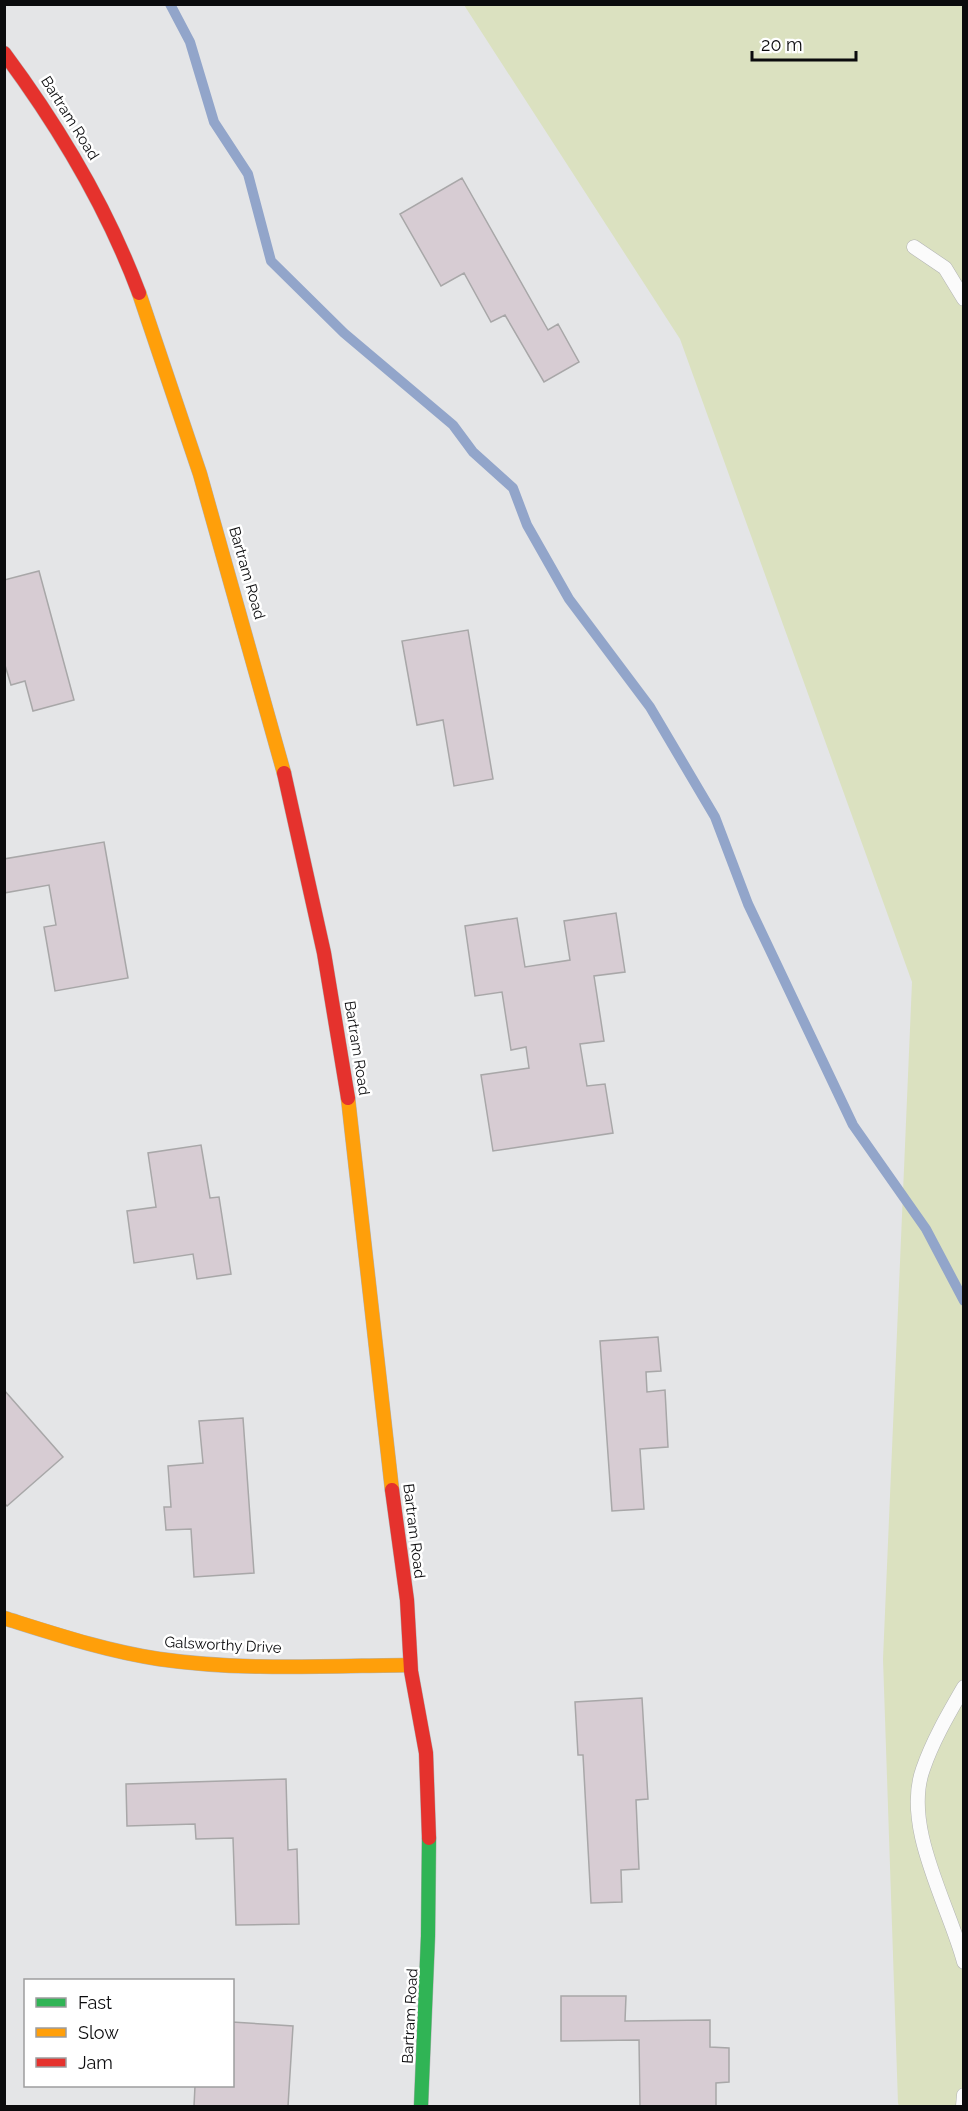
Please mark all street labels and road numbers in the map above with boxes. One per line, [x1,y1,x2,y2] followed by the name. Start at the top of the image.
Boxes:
[37,73,103,163] street label: Bartram Road
[225,525,269,621] street label: Bartram Road
[341,999,373,1097] street label: Bartram Road
[399,1483,429,1579] street label: Bartram Road
[164,1633,282,1657] street label: Galsworthy Drive
[399,1968,421,2064] street label: Bartram Road

